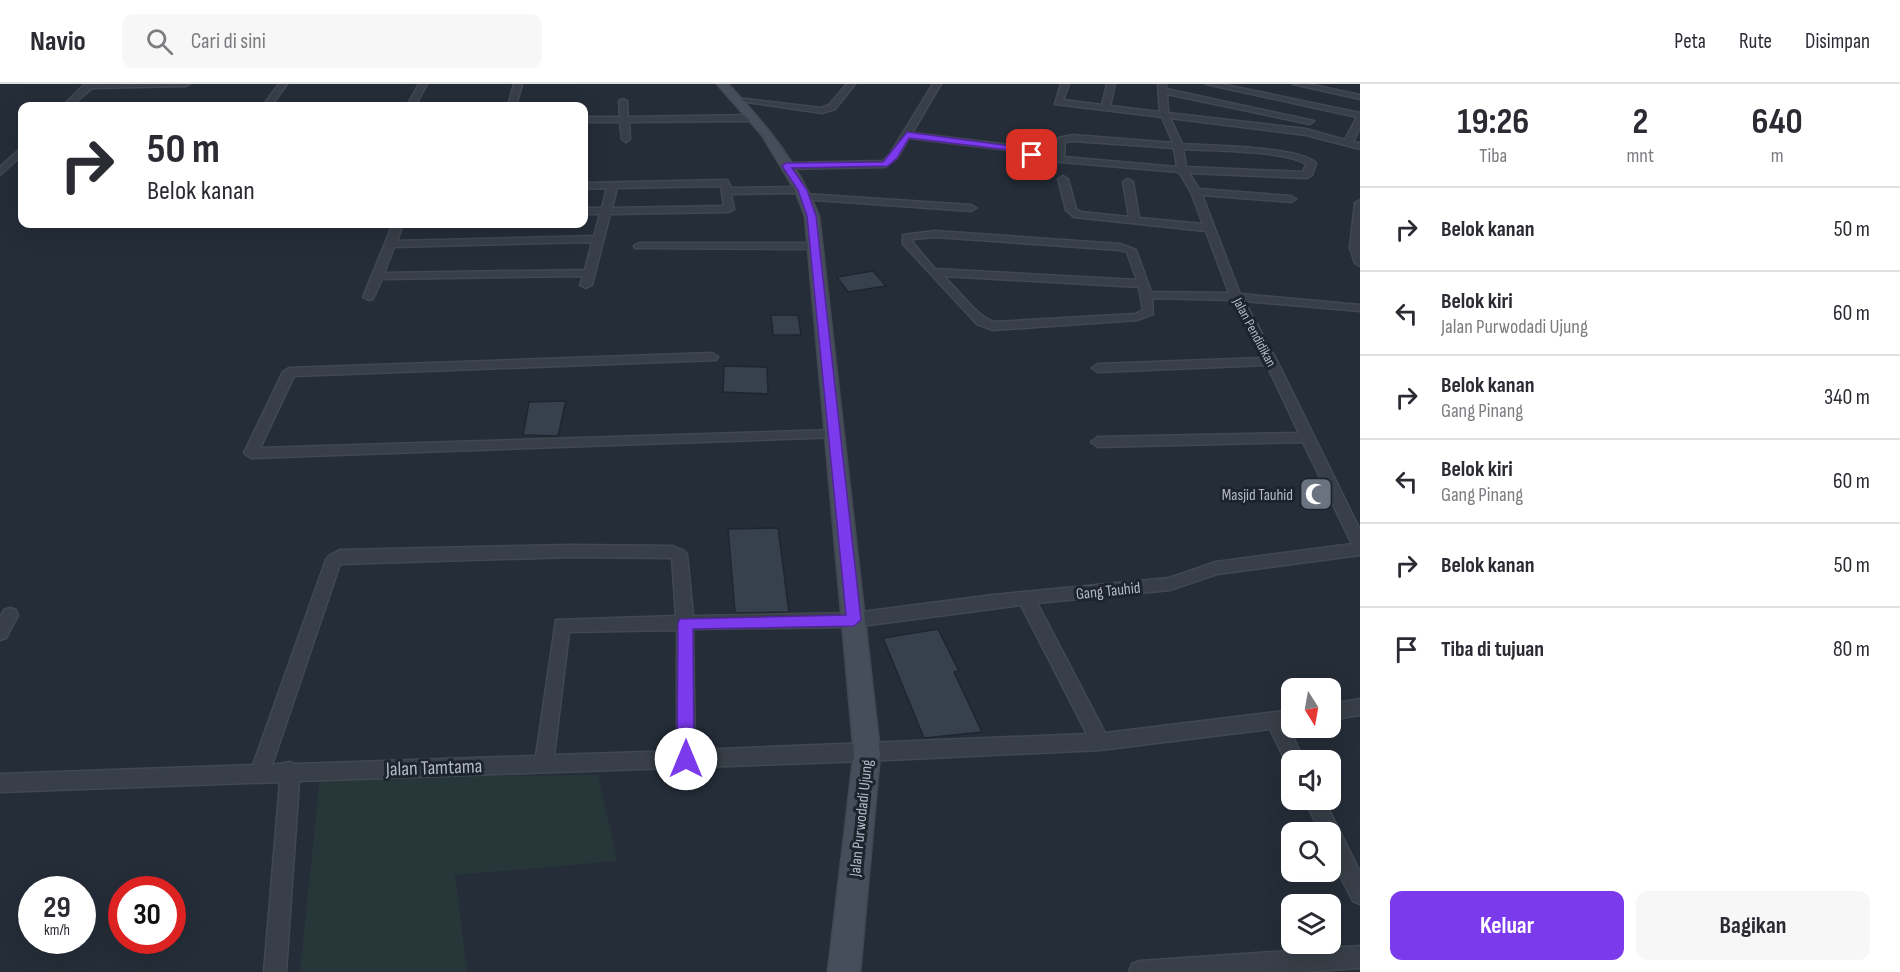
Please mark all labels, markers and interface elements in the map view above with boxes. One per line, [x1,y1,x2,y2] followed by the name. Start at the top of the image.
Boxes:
[122,14,542,68] search box
[30,25,86,58] text: Navio
[143,25,176,58] icon: search
[191,28,266,55] text: Cari di sini
[1674,29,1706,54] text: Peta
[1739,29,1772,54] text: Rute
[1805,29,1870,54] text: Disimpan
[1457,101,1529,144] text: 19:26
[1632,101,1648,144] text: 2
[1751,101,1803,144] text: 640
[147,124,220,175] text: 50 m
[48,126,126,204] icon: right
[1006,129,1057,180] pin
[1015,138,1048,171] icon: arrive
[1479,144,1507,168] text: Tiba
[1627,144,1654,168] text: mnt
[1771,144,1783,168] text: m
[147,175,255,207] text: Belok kanan
[1390,213,1423,246] icon: right
[1441,216,1534,243] text: Belok kanan
[1834,216,1870,243] text: 50 m
[1441,288,1513,315] text: Belok kiri
[1229,294,1280,370] street label: Jalan Pendidikan
[1390,297,1423,330] icon: left
[1833,300,1870,327] text: 60 m
[1441,315,1588,339] text: Jalan Purwodadi Ujung
[1441,372,1534,399] text: Belok kanan
[1390,381,1423,414] icon: right
[1824,384,1870,411] text: 340 m
[1441,399,1523,423] text: Gang Pinang
[1441,456,1513,483] text: Belok kiri
[1390,465,1423,498] icon: left
[1833,468,1870,495] text: 60 m
[1298,476,1334,512] mosque icon: Masjid Tauhid
[1441,483,1523,507] text: Gang Pinang
[1222,486,1293,505] place label: Masjid Tauhid
[1390,549,1423,582] icon: right
[1441,552,1534,579] text: Belok kanan
[1834,552,1870,579] text: 50 m
[1075,579,1141,604] street label: Gang Tauhid
[1390,633,1423,666] icon: arrive
[1441,636,1544,663] text: Tiba di tujuan
[1833,636,1870,663] text: 80 m
[1281,678,1341,738] north arrow
[1281,678,1341,954] map controls
[654,727,718,791] position arrow
[1281,750,1341,810] button: sound
[384,754,483,782] street label: Jalan Tamtama
[846,759,877,879] street label: Jalan Purwodadi Ujung
[1281,822,1341,882] button: search
[108,876,186,954] speed limit sign: 30
[43,890,71,926] text: 29
[1390,891,1624,960] button: Keluar
[1636,891,1870,960] button: Bagikan
[1281,894,1341,954] button: layers
[44,921,70,940] text: km/h

